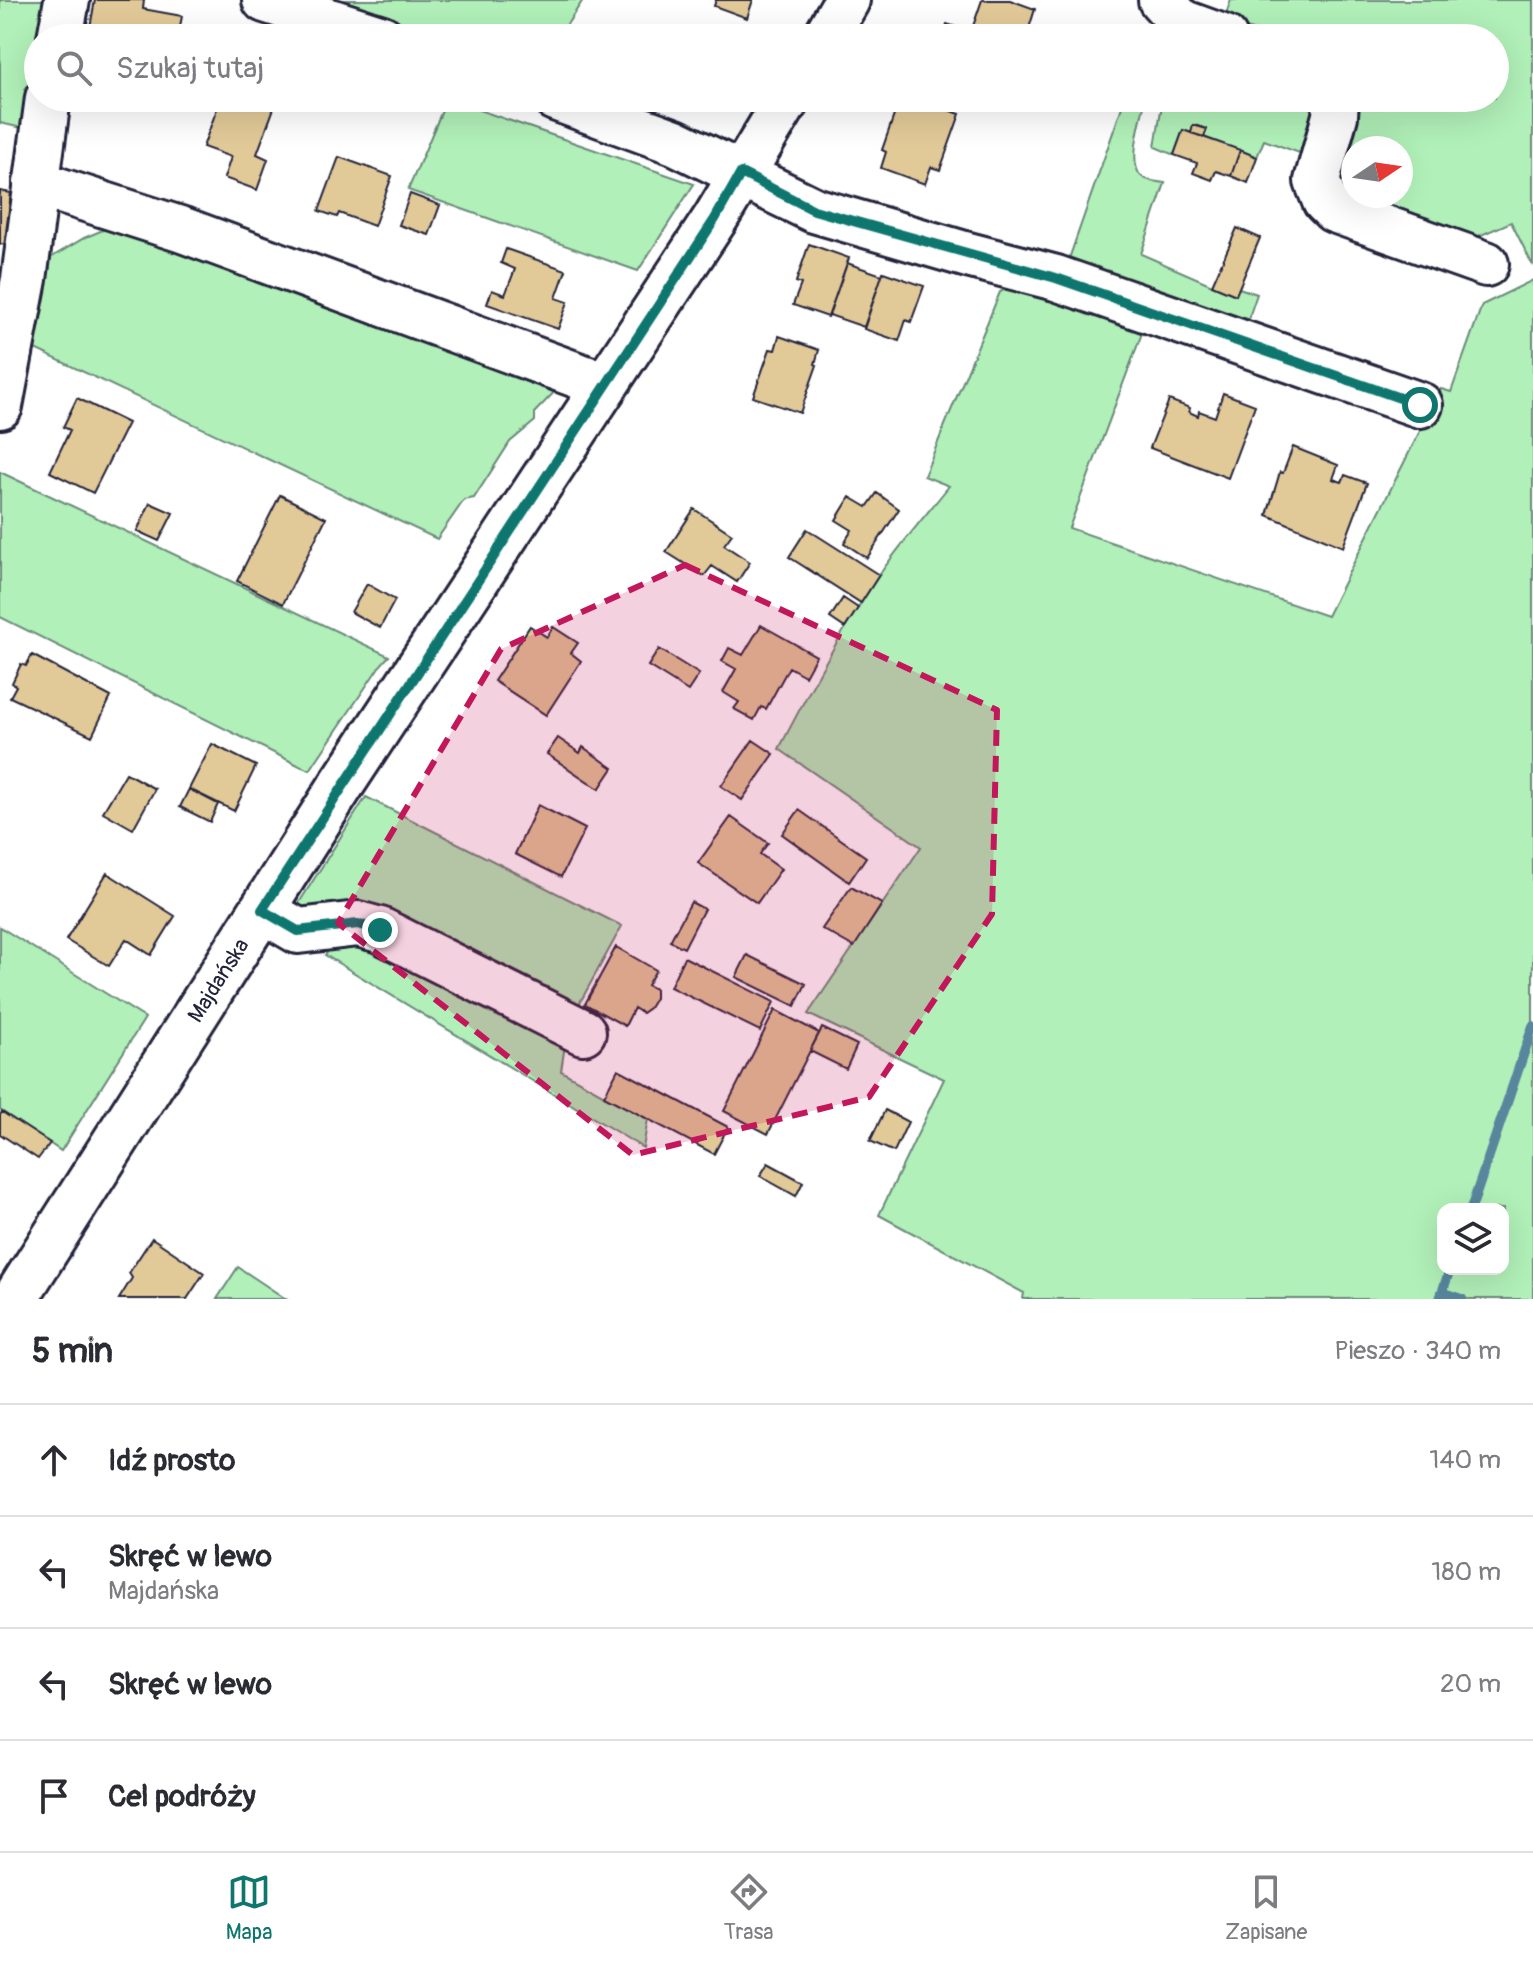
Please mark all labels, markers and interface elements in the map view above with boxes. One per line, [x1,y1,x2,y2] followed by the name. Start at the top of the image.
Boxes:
[24,24,1509,112] search box
[52,46,96,90] icon: search
[116,50,264,87] text: Szukaj tutaj
[1341,136,1413,208] north arrow
[1402,387,1438,423] route start
[362,912,398,948] route end
[181,933,256,1028] street label: Majdańska
[1437,1203,1509,1275] map controls
[1437,1203,1509,1275] button: layers
[32,1330,113,1373] text: 5 min
[1334,1335,1501,1367] text: Pieszo · 340 m
[32,1438,76,1482] icon: ahead
[108,1442,235,1479] text: Idź prosto
[1429,1444,1501,1476] text: 140 m
[108,1538,272,1575] text: Skręć w lewo
[32,1550,76,1594] icon: left
[1431,1556,1501,1588] text: 180 m
[108,1575,219,1607] text: Majdańska
[32,1662,76,1706] icon: left
[108,1666,272,1703] text: Skręć w lewo
[1440,1668,1501,1700] text: 20 m
[32,1774,76,1818] icon: arrive
[108,1778,256,1815] text: Cel podróży
[226,1870,272,1946] tab: Mapa
[724,1870,774,1946] tab: Trasa
[1225,1870,1307,1946] tab: Zapisane

